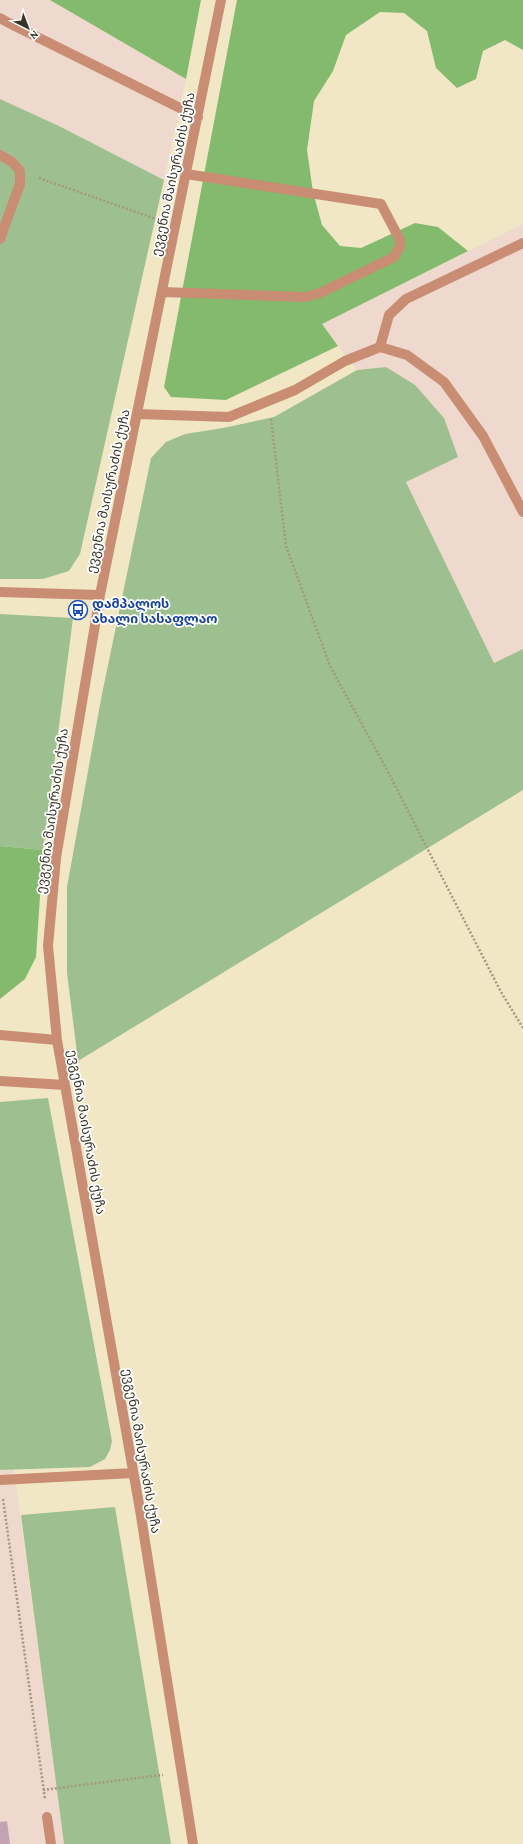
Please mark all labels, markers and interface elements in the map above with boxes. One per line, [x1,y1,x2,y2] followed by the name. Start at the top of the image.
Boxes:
[8,8,48,48] north arrow
[28,28,41,43] text: N
[148,91,198,257] street label: ევგენია მაისურაძის ქუჩა
[83,408,133,574] street label: ევგენია მაისურაძის ქუჩა
[92,596,217,627] place label: დამპალოს ახალი სასაფლაო
[67,599,89,621] bus stop icon: დამპალოს ახალი სასაფლაო
[33,727,71,895] street label: ევგენია მაისურაძის ქუჩა
[65,1048,109,1216] street label: ევგენია მაისურაძის ქუჩა
[120,1367,164,1535] street label: ევგენია მაისურაძის ქუჩა

